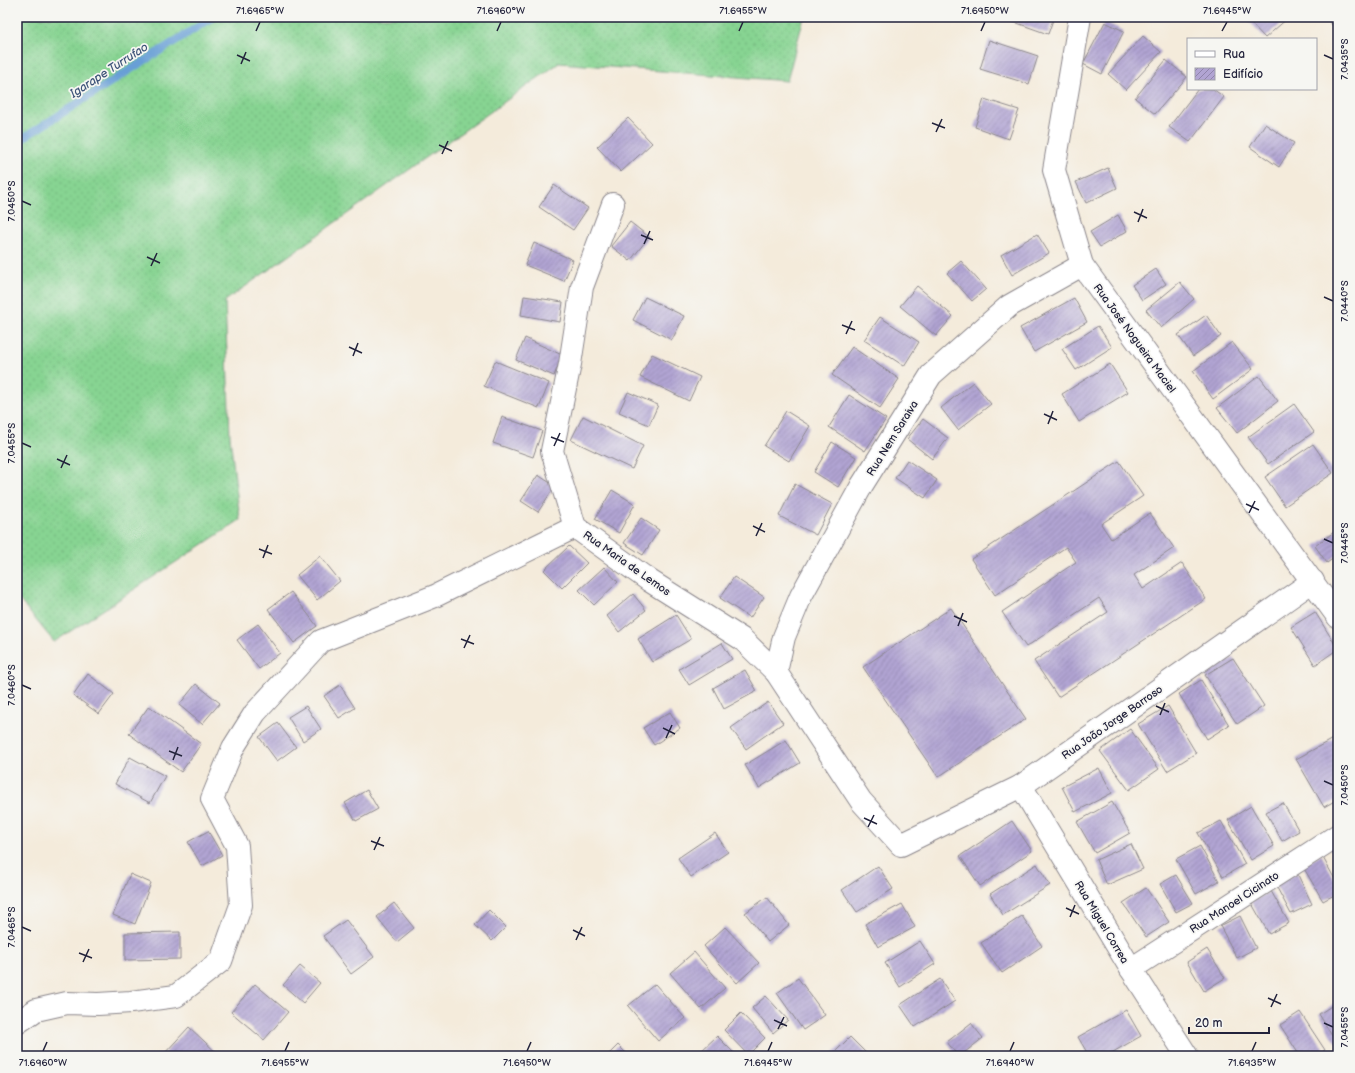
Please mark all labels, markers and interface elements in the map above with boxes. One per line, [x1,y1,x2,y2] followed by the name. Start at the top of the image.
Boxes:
[236,5,284,17] text: 71.6965°W
[477,5,525,17] text: 71.6960°W
[719,5,767,17] text: 71.6955°W
[961,5,1009,17] text: 71.6950°W
[1203,5,1251,17] text: 71.6945°W
[1187,38,1317,90] legend
[1339,38,1351,80] text: 7.0435°S
[67,40,151,102] water label: Igarape Turrufao
[1223,47,1245,62] text: Rua
[1223,67,1263,82] text: Edifício
[6,180,18,222] text: 7.0450°S
[1339,280,1351,322] text: 7.0440°S
[1091,281,1179,395] street label: Rua José Nogueira Maciel
[864,398,921,478] street label: Rua Nem Saraiva
[6,423,18,463] text: 7.0455°S
[1339,522,1351,564] text: 7.0445°S
[581,528,673,599] street label: Rua Maria de Lemos
[6,664,18,706] text: 7.0460°S
[1059,683,1165,762] street label: Rua João Jorge Barroso
[1339,764,1351,806] text: 7.0450°S
[1187,869,1281,936] street label: Rua Manoel Cicinato
[1072,879,1131,966] street label: Rua Miguel Correa
[6,906,18,948] text: 7.0465°S
[1339,1007,1351,1047] text: 7.0455°S
[1189,1009,1269,1035] scale bar
[1195,1016,1222,1031] text: 20 m
[19,1057,67,1069] text: 71.6960°W
[261,1057,309,1069] text: 71.6955°W
[503,1057,551,1069] text: 71.6950°W
[744,1057,792,1069] text: 71.6945°W
[986,1057,1034,1069] text: 71.6940°W
[1228,1057,1276,1069] text: 71.6935°W

